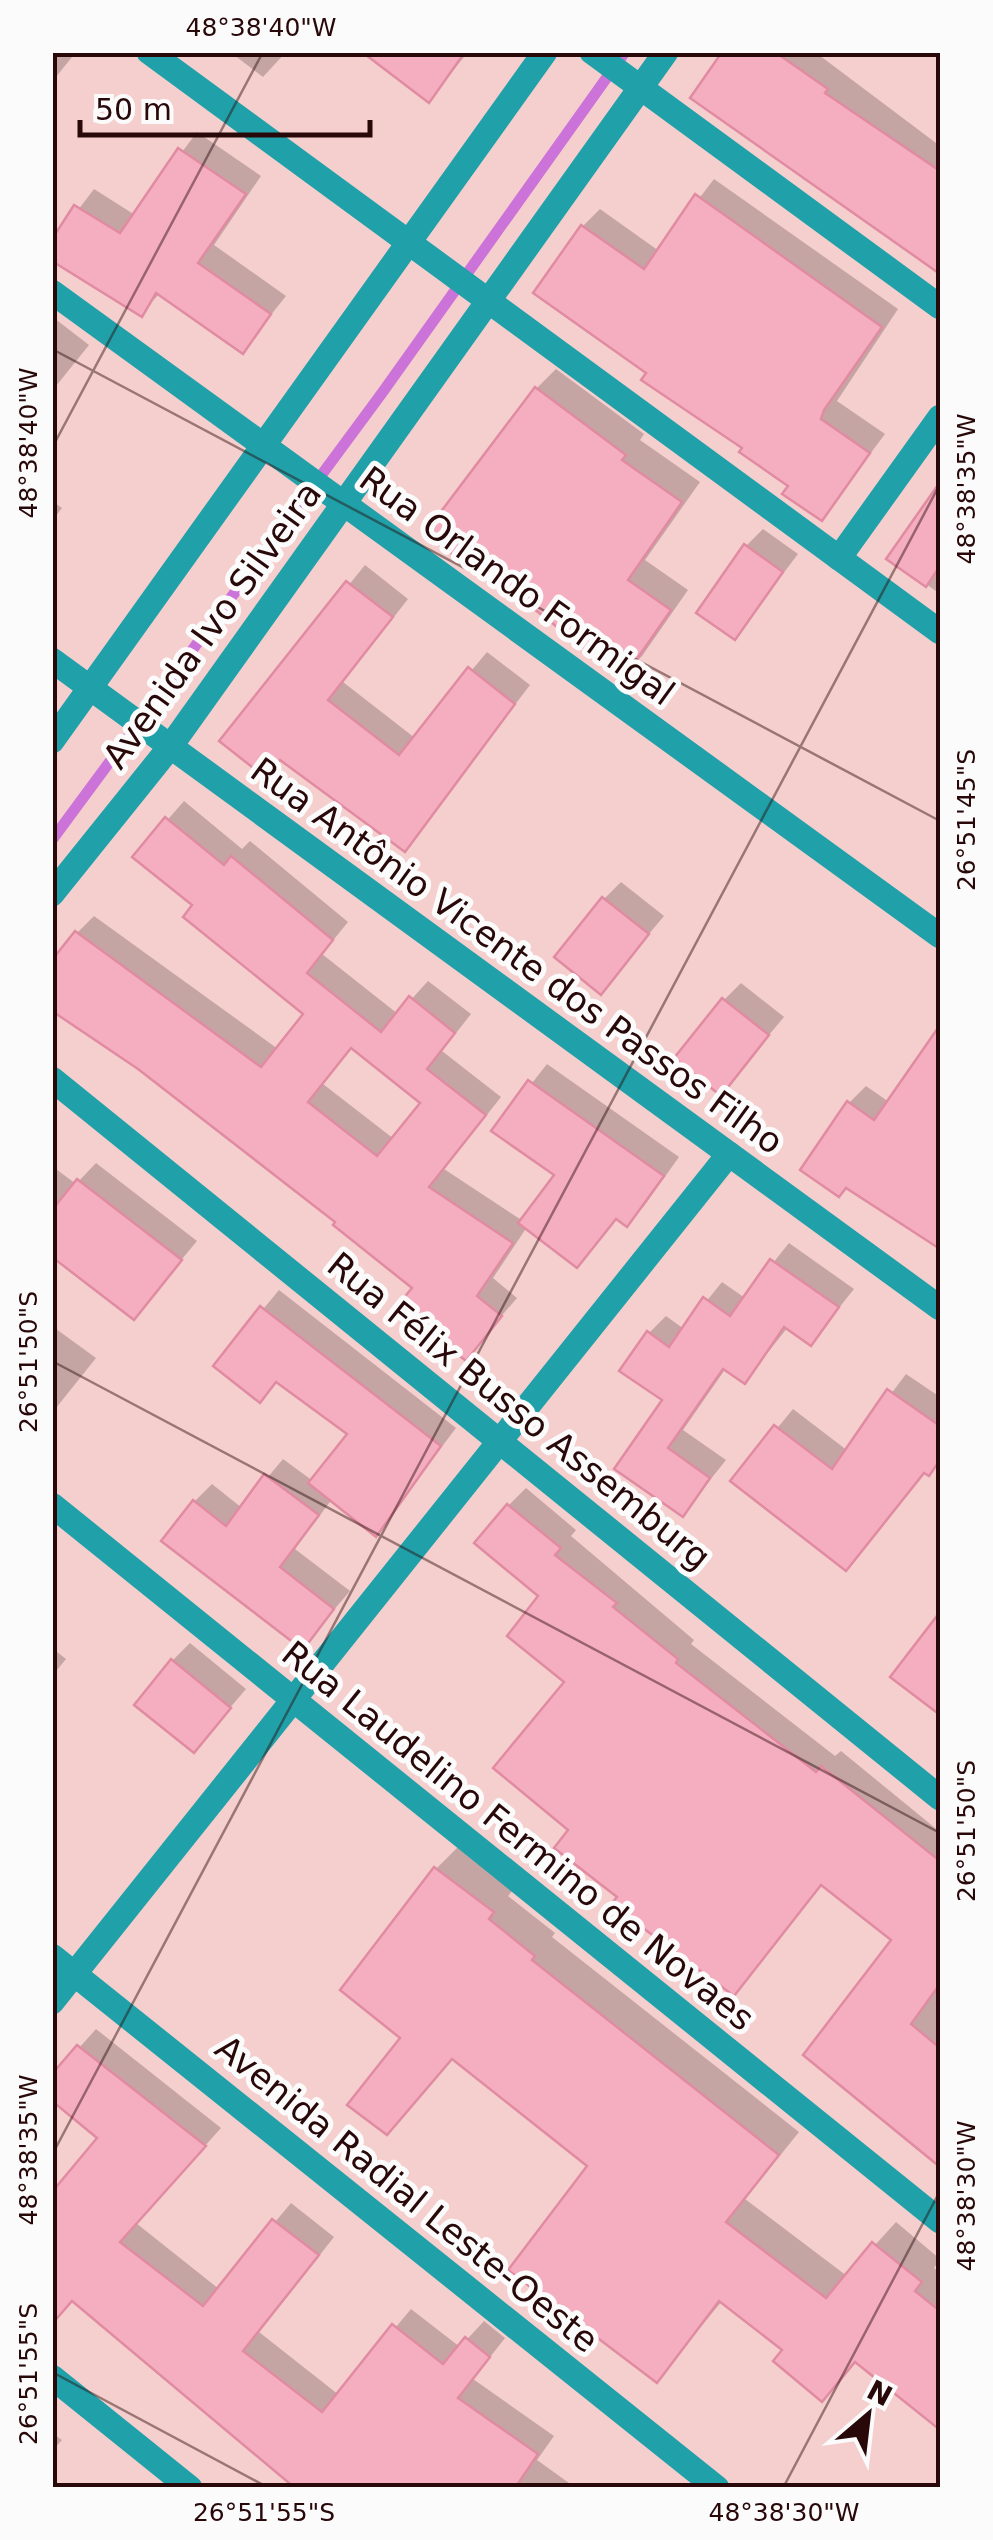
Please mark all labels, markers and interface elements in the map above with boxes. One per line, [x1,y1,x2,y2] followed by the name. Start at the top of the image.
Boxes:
[185,13,337,42] text: 48°38'40"W
[80,75,370,137] scale bar
[95,92,172,127] text: 50 m
[14,367,43,519] text: 48°38'40"W
[952,413,981,565] text: 48°38'35"W
[352,458,682,714] street label: Rua Orlando Formigal
[95,474,329,776] street label: Avenida Ivo Silveira
[952,749,981,891] text: 26°51'45"S
[243,750,791,1162] street label: Rua Antônio Vicente dos Passos Filho
[320,1244,718,1578] street label: Rua Félix Busso Assemburg
[14,1291,43,1433] text: 26°51'50"S
[274,1633,762,2039] street label: Rua Laudelino Fermino de Novaes
[952,1760,981,1902] text: 26°51'50"S
[208,2027,606,2361] street label: Avenida Radial Leste-Oeste
[14,2074,43,2226] text: 48°38'35"W
[952,2120,981,2272] text: 48°38'30"W
[14,2303,43,2445] text: 26°51'55"S
[818,2365,918,2465] north arrow
[861,2373,898,2413] text: N
[193,2498,335,2527] text: 26°51'55"S
[708,2498,860,2527] text: 48°38'30"W

